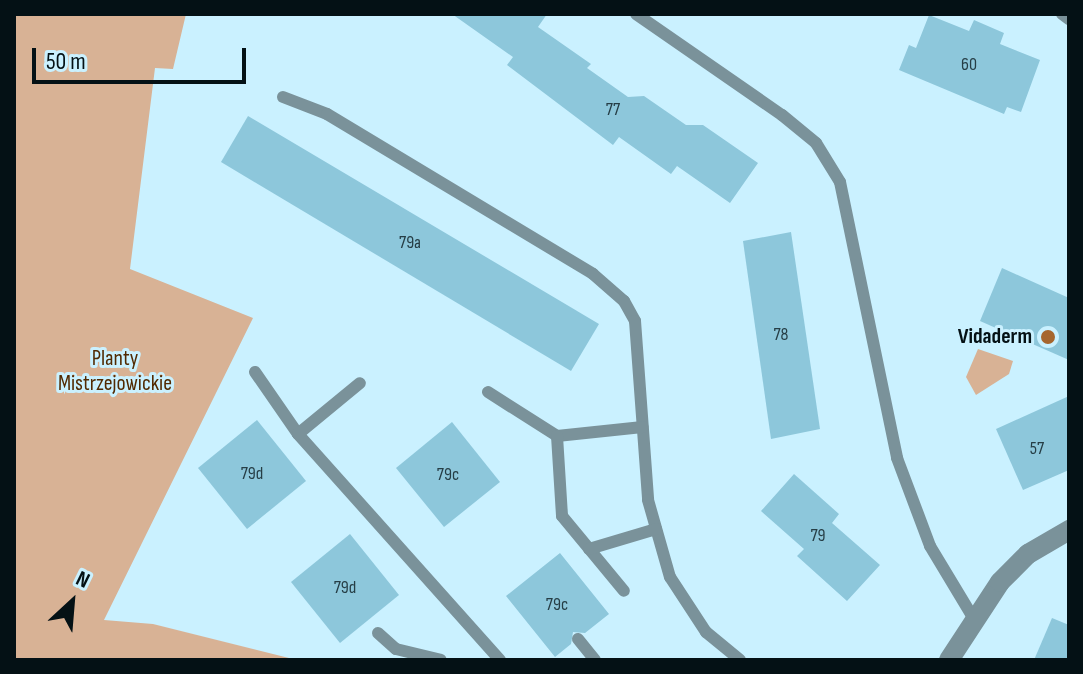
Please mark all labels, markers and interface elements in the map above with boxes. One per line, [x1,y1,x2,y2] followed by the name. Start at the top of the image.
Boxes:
[36,32,250,82] scale bar
[46,47,86,76] text: 50 m
[961,54,977,76] house number: 60
[606,99,620,121] house number: 77
[399,232,421,254] house number: 79a
[773,324,789,346] house number: 78
[958,324,1032,350] place label: Vidaderm
[1039,328,1057,346] marker: Vidaderm
[58,345,172,396] park label: Planty Mistrzejowickie
[1030,438,1044,460] house number: 57
[241,463,263,485] house number: 79d
[437,464,459,486] house number: 79c
[810,525,826,547] house number: 79
[32,562,112,642] north arrow
[72,565,94,595] text: N
[334,577,356,599] house number: 79d
[546,594,568,616] house number: 79c

